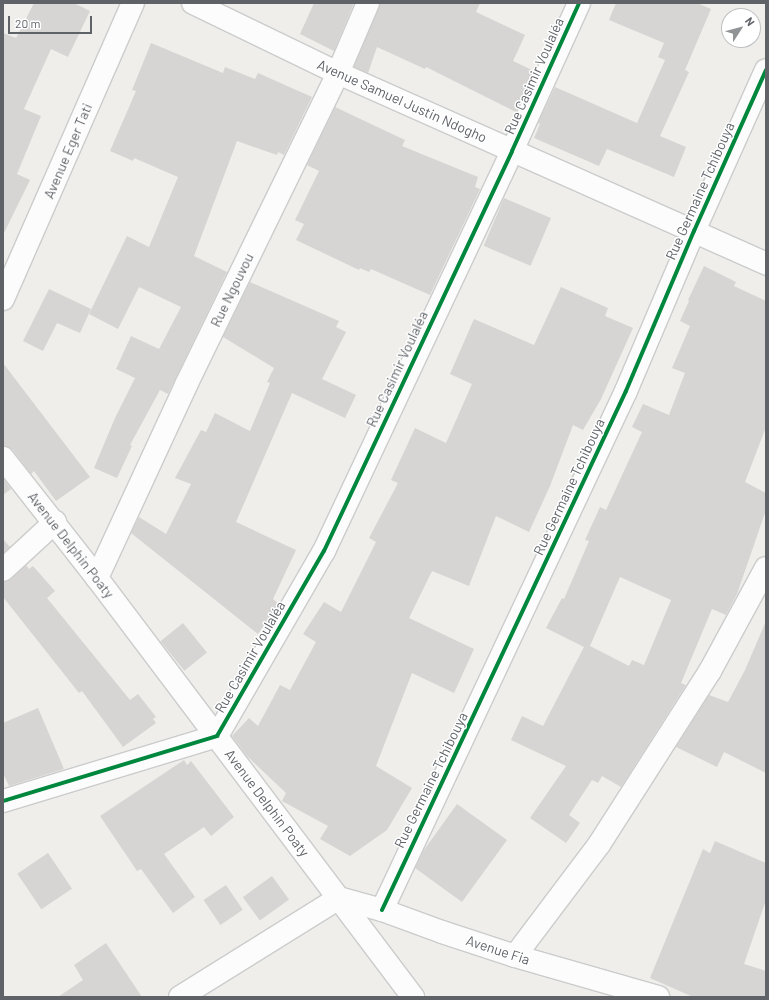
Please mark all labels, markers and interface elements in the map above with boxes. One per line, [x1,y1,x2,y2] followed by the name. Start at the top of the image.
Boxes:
[10,8,94,34] scale bar
[721,8,761,48] north arrow
[743,14,758,28] text: N
[501,15,567,137] street label: Rue Casimir Voulaléa
[15,16,41,30] text: 20 m
[315,56,489,146] street label: Avenue Samuel Justin Ndogho
[40,101,96,201] street label: Avenue Eger Tati
[662,120,738,262] street label: Rue Germaine Tchibouya
[207,250,257,330] street label: Rue Ngouvou
[363,308,431,430] street label: Rue Casimir Voulaléa
[530,416,608,558] street label: Rue Germaine Tchibouya
[24,489,118,601] street label: Avenue Delphin Poaty
[211,598,289,716] street label: Rue Casimir Voulaléa
[391,709,471,851] street label: Rue Germaine Tchibouya
[221,746,313,860] street label: Avenue Delphin Poaty
[464,932,532,968] street label: Avenue Fia

